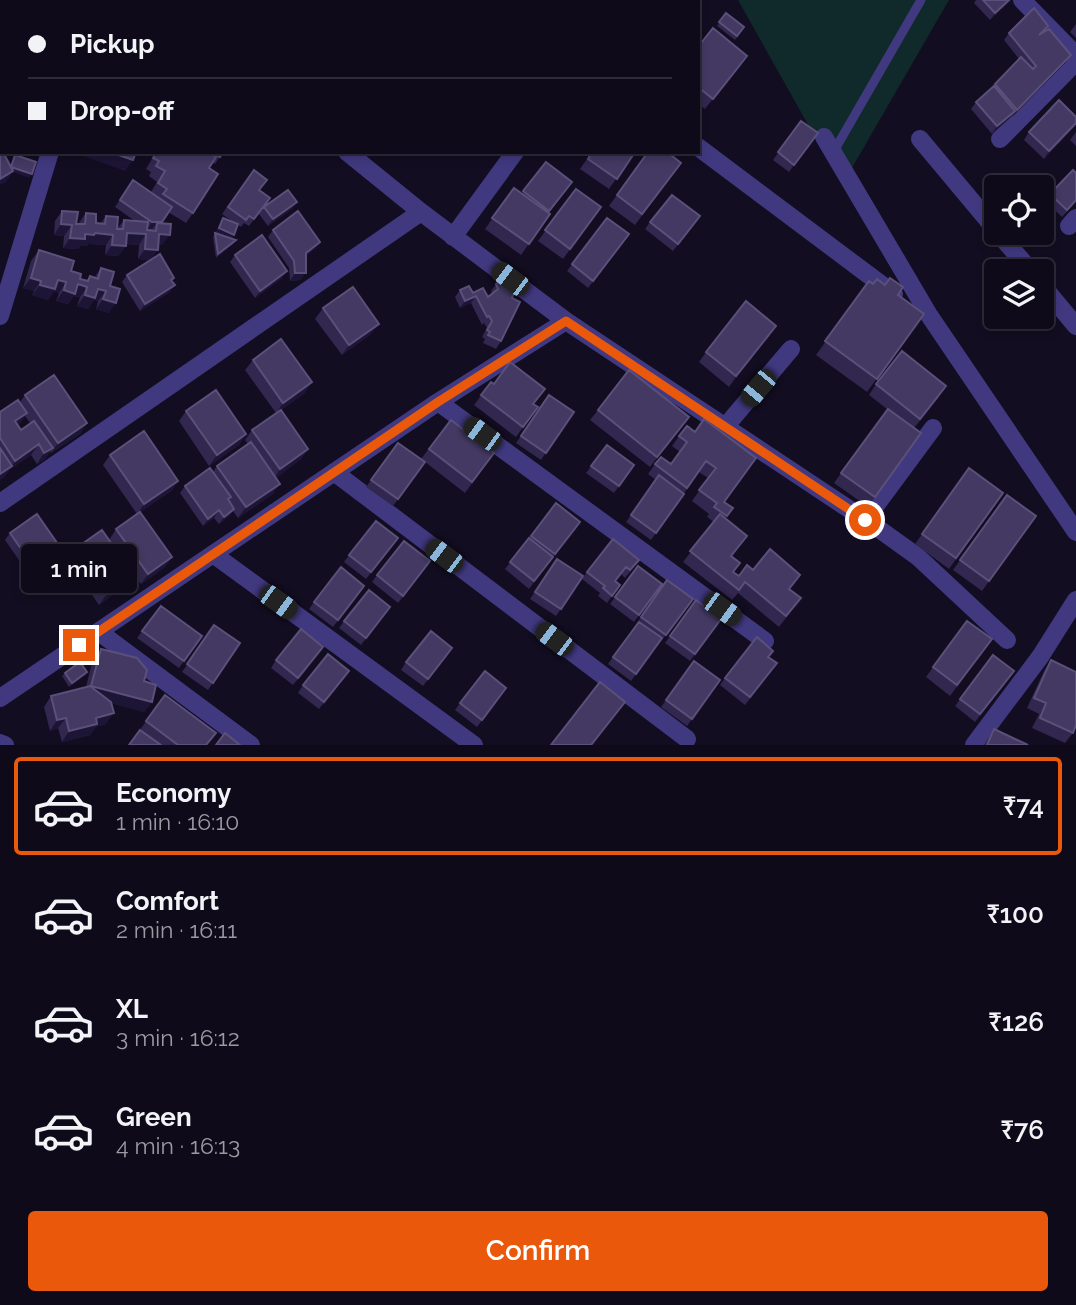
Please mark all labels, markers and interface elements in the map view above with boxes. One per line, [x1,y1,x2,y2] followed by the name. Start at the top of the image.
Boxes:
[70,29,155,59] text: Pickup
[70,96,174,126] text: Drop-off
[984,175,1054,329] map controls
[984,175,1054,245] button: locate
[487,258,534,300] car
[984,259,1054,329] button: layers
[737,365,780,411] car
[459,413,506,455] car
[849,504,881,536] route start
[421,535,468,577] car
[21,544,137,592] callout: 1 min
[50,555,108,582] text: 1 min
[255,581,302,623] car
[699,588,746,630] car
[531,618,578,660] car
[63,629,95,661] route end
[32,775,95,838] icon: car
[116,778,231,808] text: Economy
[1003,791,1044,821] text: ₹74
[116,808,239,835] text: 1 min · 16:10
[32,883,95,946] icon: car
[116,886,219,916] text: Comfort
[986,899,1044,929] text: ₹100
[116,916,237,943] text: 2 min · 16:11
[32,991,95,1054] icon: car
[116,994,148,1024] text: XL
[988,1007,1044,1037] text: ₹126
[116,1024,240,1051] text: 3 min · 16:12
[32,1099,95,1162] icon: car
[116,1102,192,1132] text: Green
[1001,1115,1044,1145] text: ₹76
[116,1132,240,1159] text: 4 min · 16:13
[28,1211,1048,1291] button: Confirm

